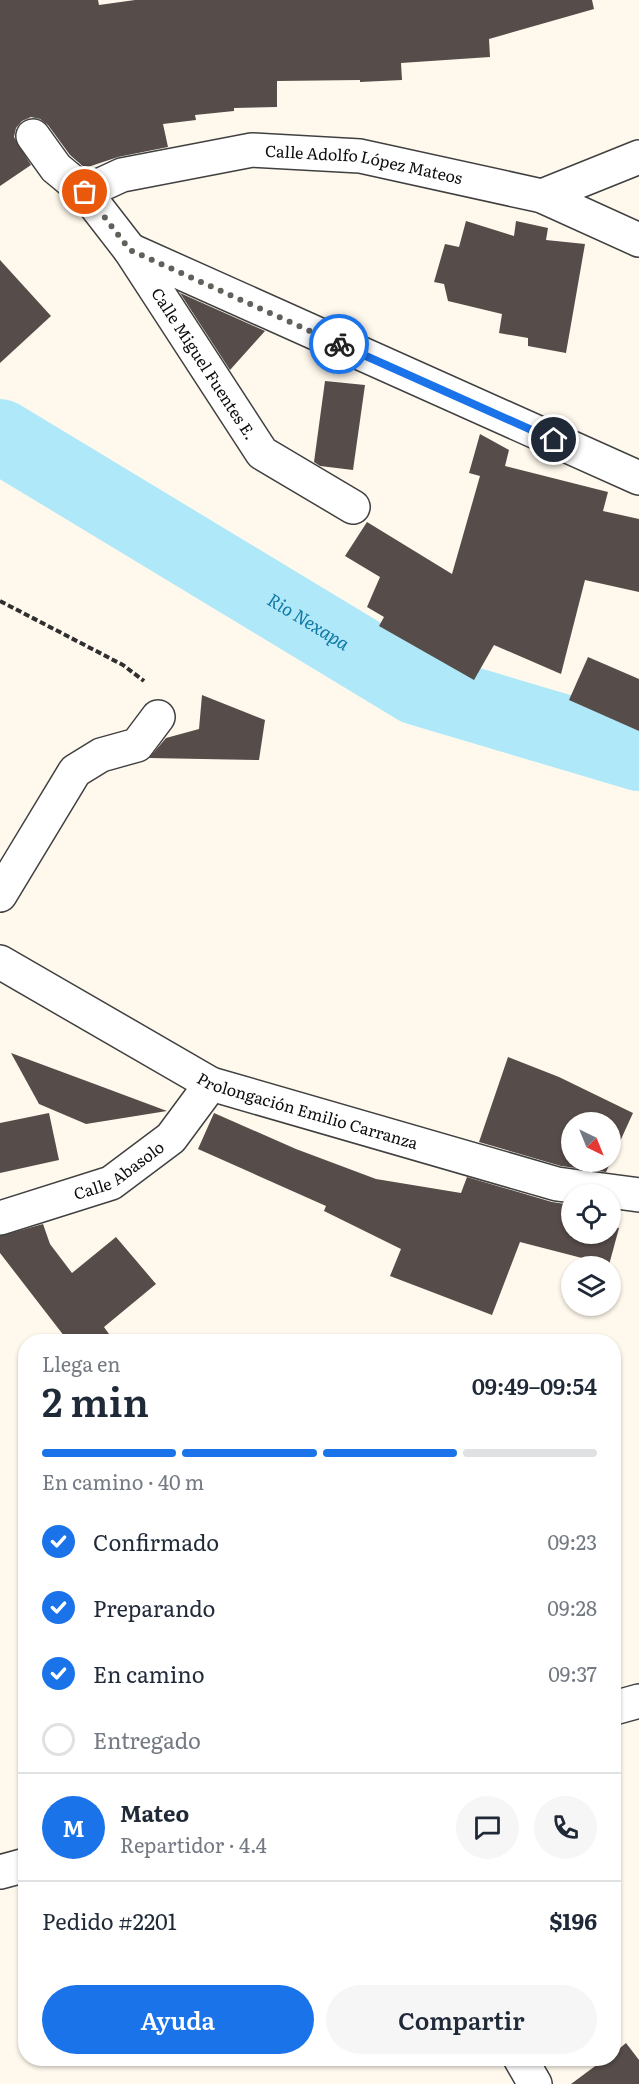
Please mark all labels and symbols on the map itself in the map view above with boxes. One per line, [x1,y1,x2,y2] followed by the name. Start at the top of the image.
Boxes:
[264,138,465,189] street label: Calle Adolfo López Mateos
[59,166,110,217] pin
[146,282,263,444] street label: Calle Miguel Fuentes E.
[309,314,369,374] courier
[528,414,579,465] pin
[263,586,356,657] water label: Rio Nexapa
[193,1066,421,1154] street label: Prolongación Emilio Carranza
[561,1112,621,1172] north arrow
[70,1134,169,1205] street label: Calle Abasolo

